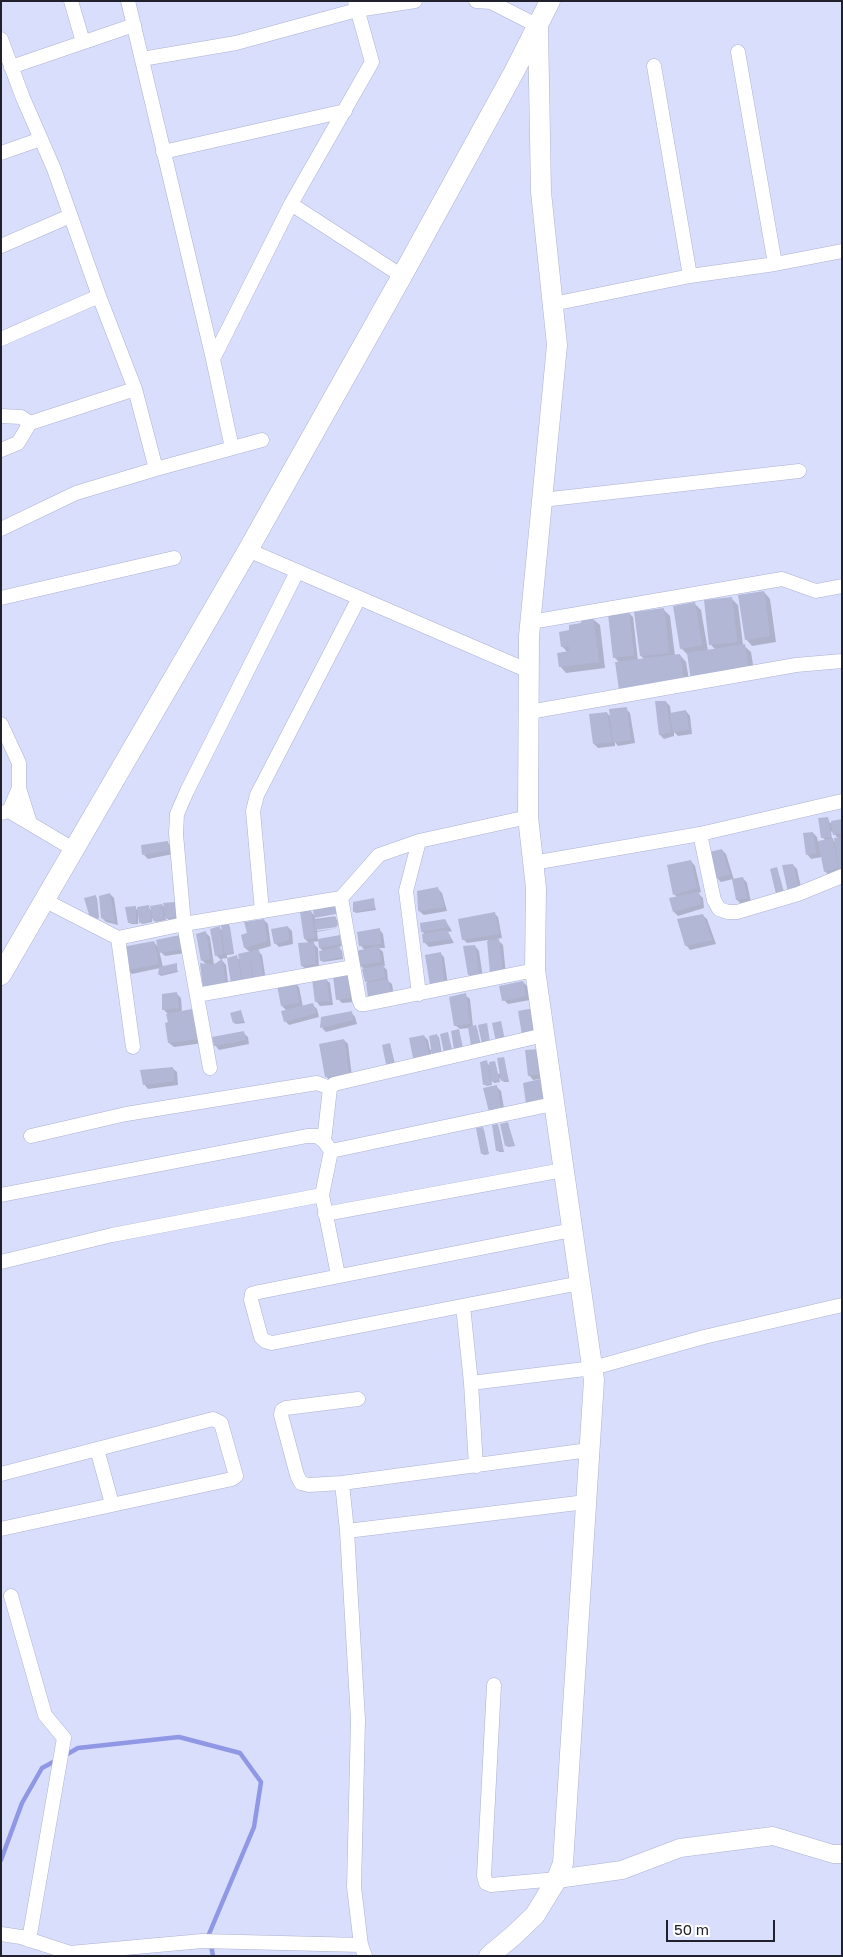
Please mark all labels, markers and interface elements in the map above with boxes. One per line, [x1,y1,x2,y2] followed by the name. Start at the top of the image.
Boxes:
[668,1910,777,1942] scale bar
[674,1920,709,1938] text: 50 m

